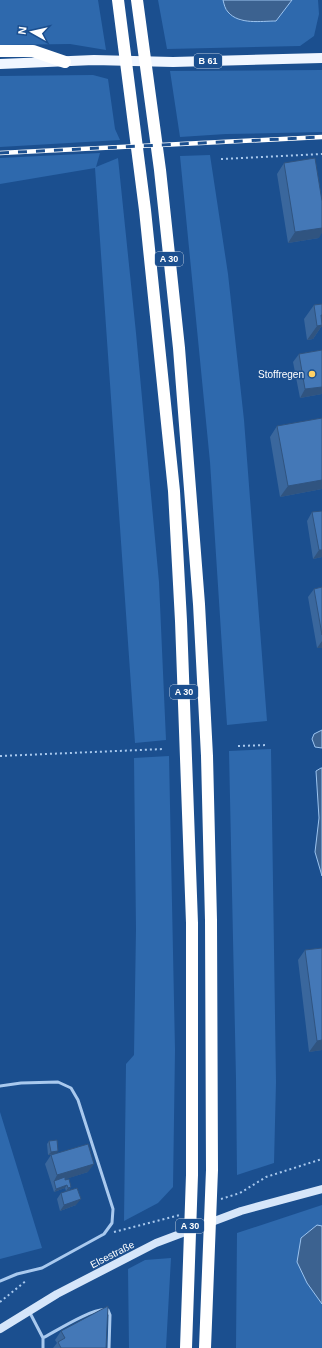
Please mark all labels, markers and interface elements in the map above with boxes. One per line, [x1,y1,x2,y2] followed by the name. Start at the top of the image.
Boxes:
[12,12,52,52] north arrow
[16,26,29,35] text: N
[194,54,222,68] road number: B 61
[155,252,183,266] road number: A 30
[258,369,304,380] place label: Stoffregen
[307,369,317,379] marker: Stoffregen
[170,685,198,699] road number: A 30
[176,1219,204,1233] road number: A 30
[88,1238,136,1270] street label: Elsestraße

